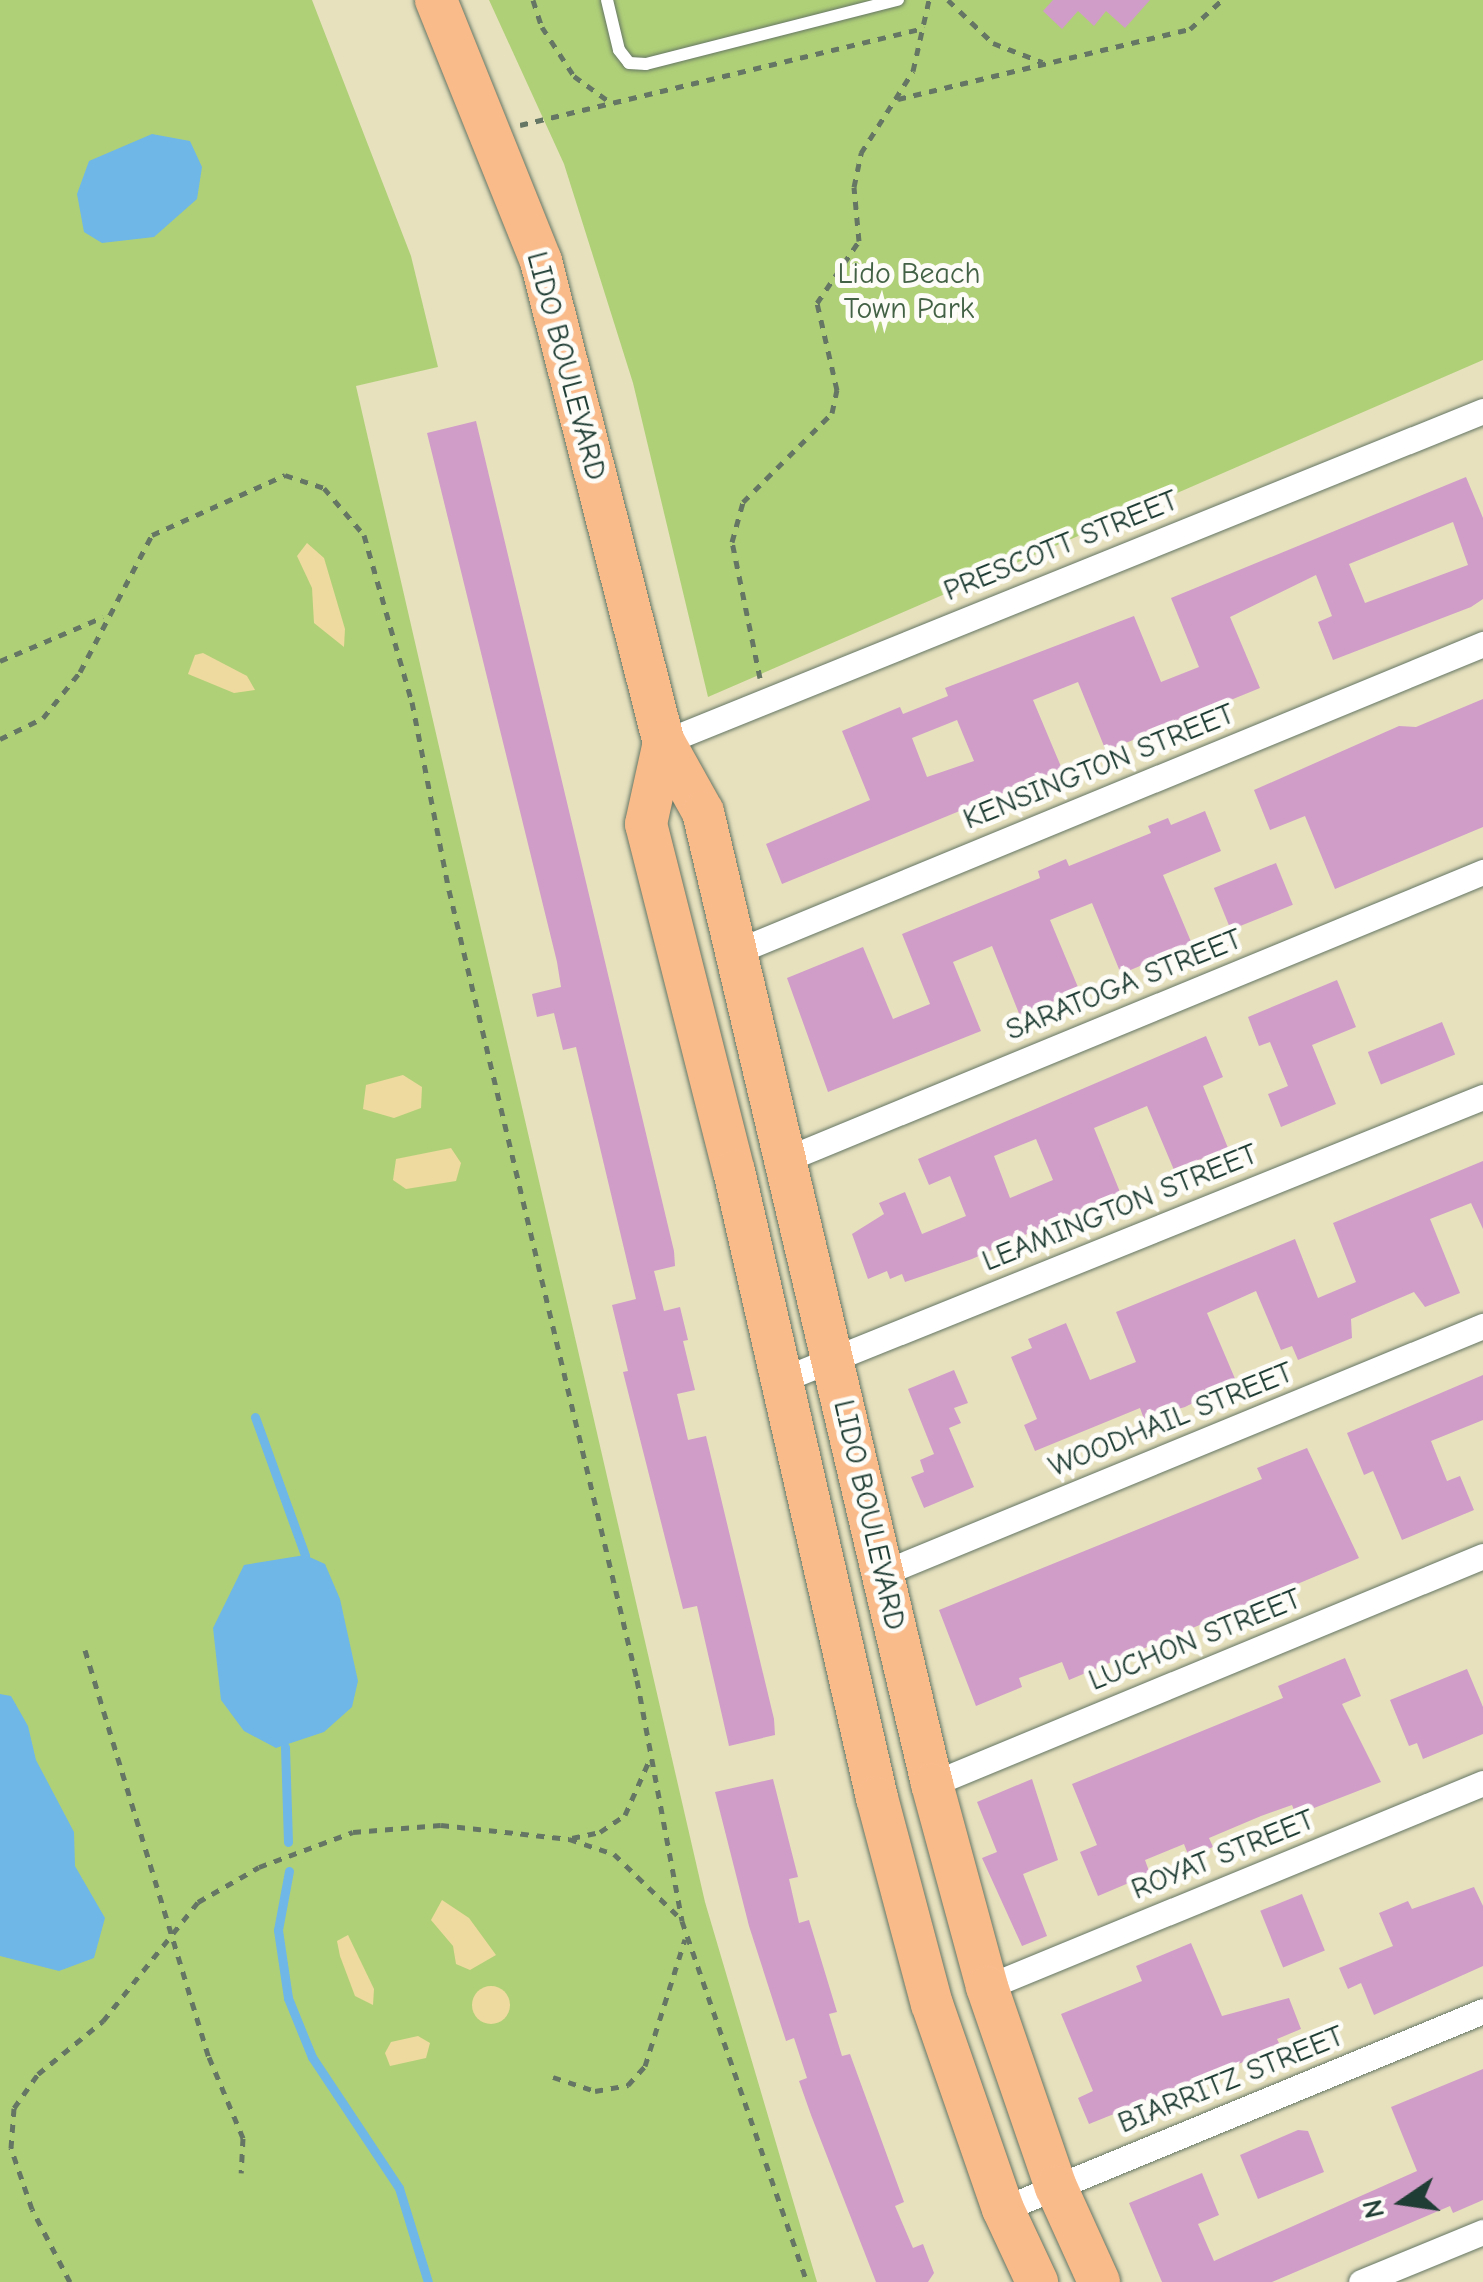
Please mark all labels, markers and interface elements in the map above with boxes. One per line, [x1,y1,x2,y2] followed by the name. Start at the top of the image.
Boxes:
[518,248,614,484] street label: LIDO BOULEVARD
[837,256,981,326] park label: Lido Beach Town Park
[939,483,1183,609] street label: PRESCOTT STREET
[958,696,1240,838] street label: KENSINGTON STREET
[1001,921,1247,1049] street label: SARATOGA STREET
[977,1136,1263,1280] street label: LEAMINGTON STREET
[1044,1355,1298,1485] street label: WOODHAIL STREET
[825,1396,913,1634] street label: LIDO BOULEVARD
[1084,1581,1306,1699] street label: LUCHON STREET
[1126,1802,1320,1908] street label: ROYAT STREET
[1113,2018,1349,2142] street label: BIARRITZ STREET
[1353,2152,1453,2252] north arrow
[1356,2196,1391,2221] text: N

